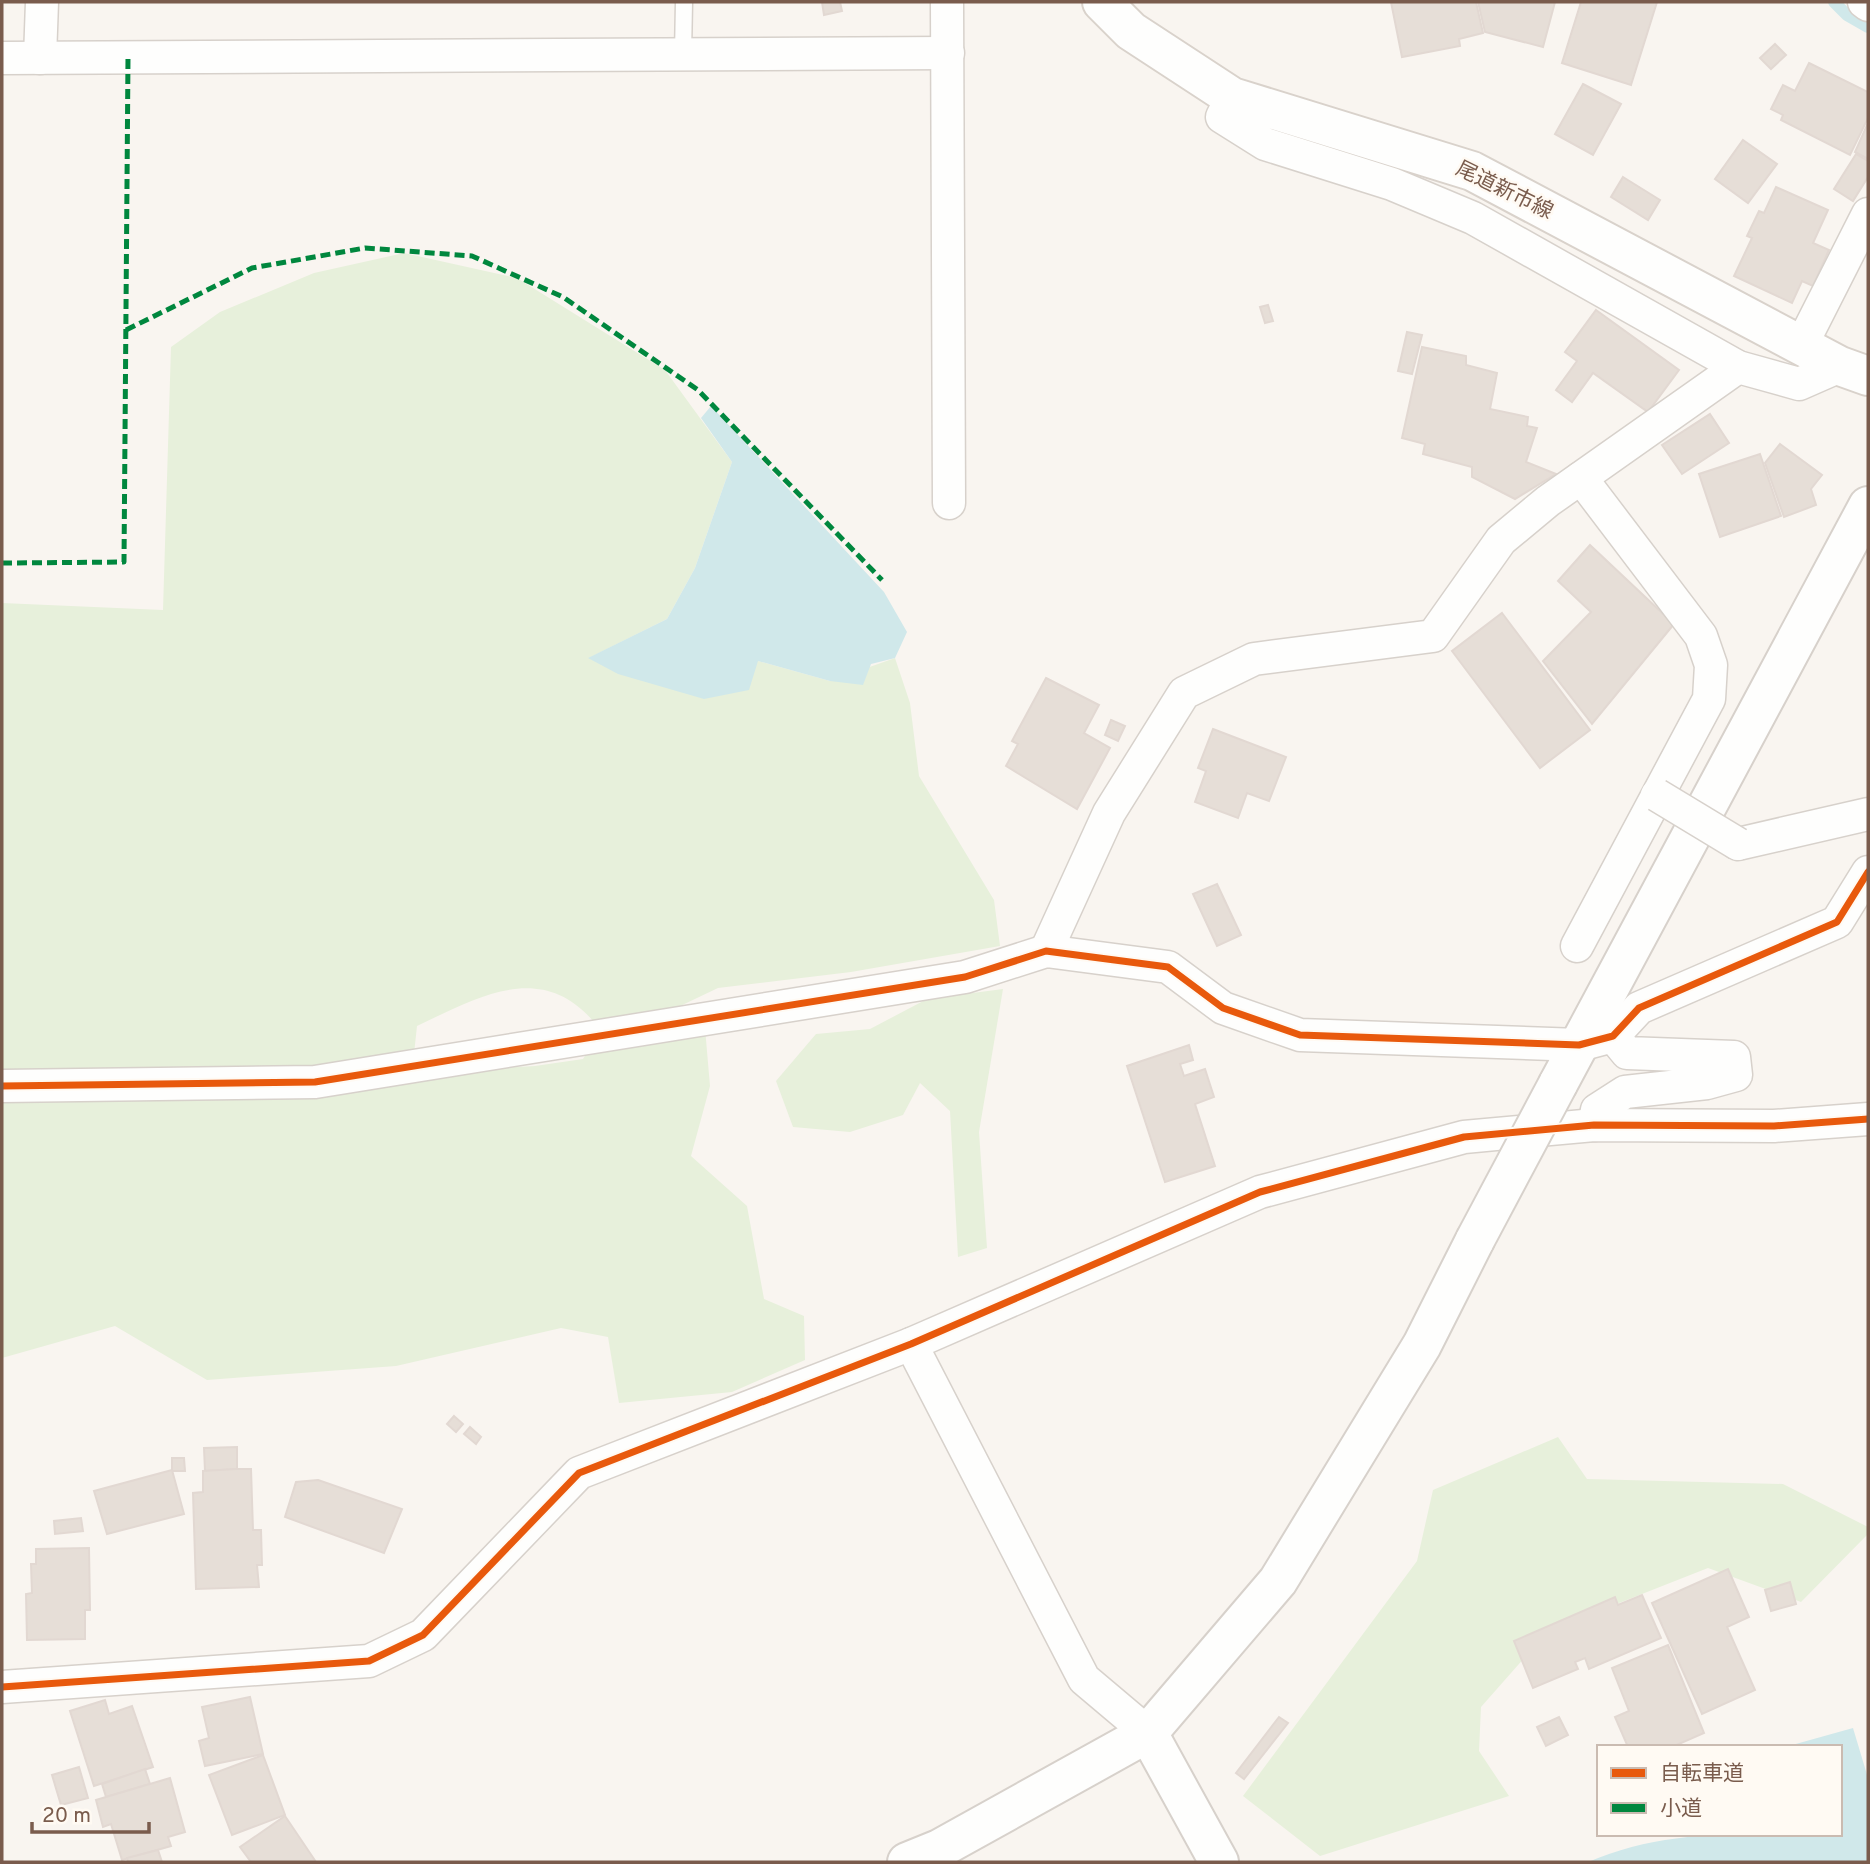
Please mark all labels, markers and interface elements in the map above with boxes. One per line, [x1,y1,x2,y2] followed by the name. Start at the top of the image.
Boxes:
[1451,156,1557,226] street label: 尾道新市線
[1597,1745,1842,1836] legend
[1660,1761,1744,1788] text: 自転車道
[32,1790,149,1834] scale bar
[1660,1796,1702,1823] text: 小道
[42,1803,91,1830] text: 20 m

